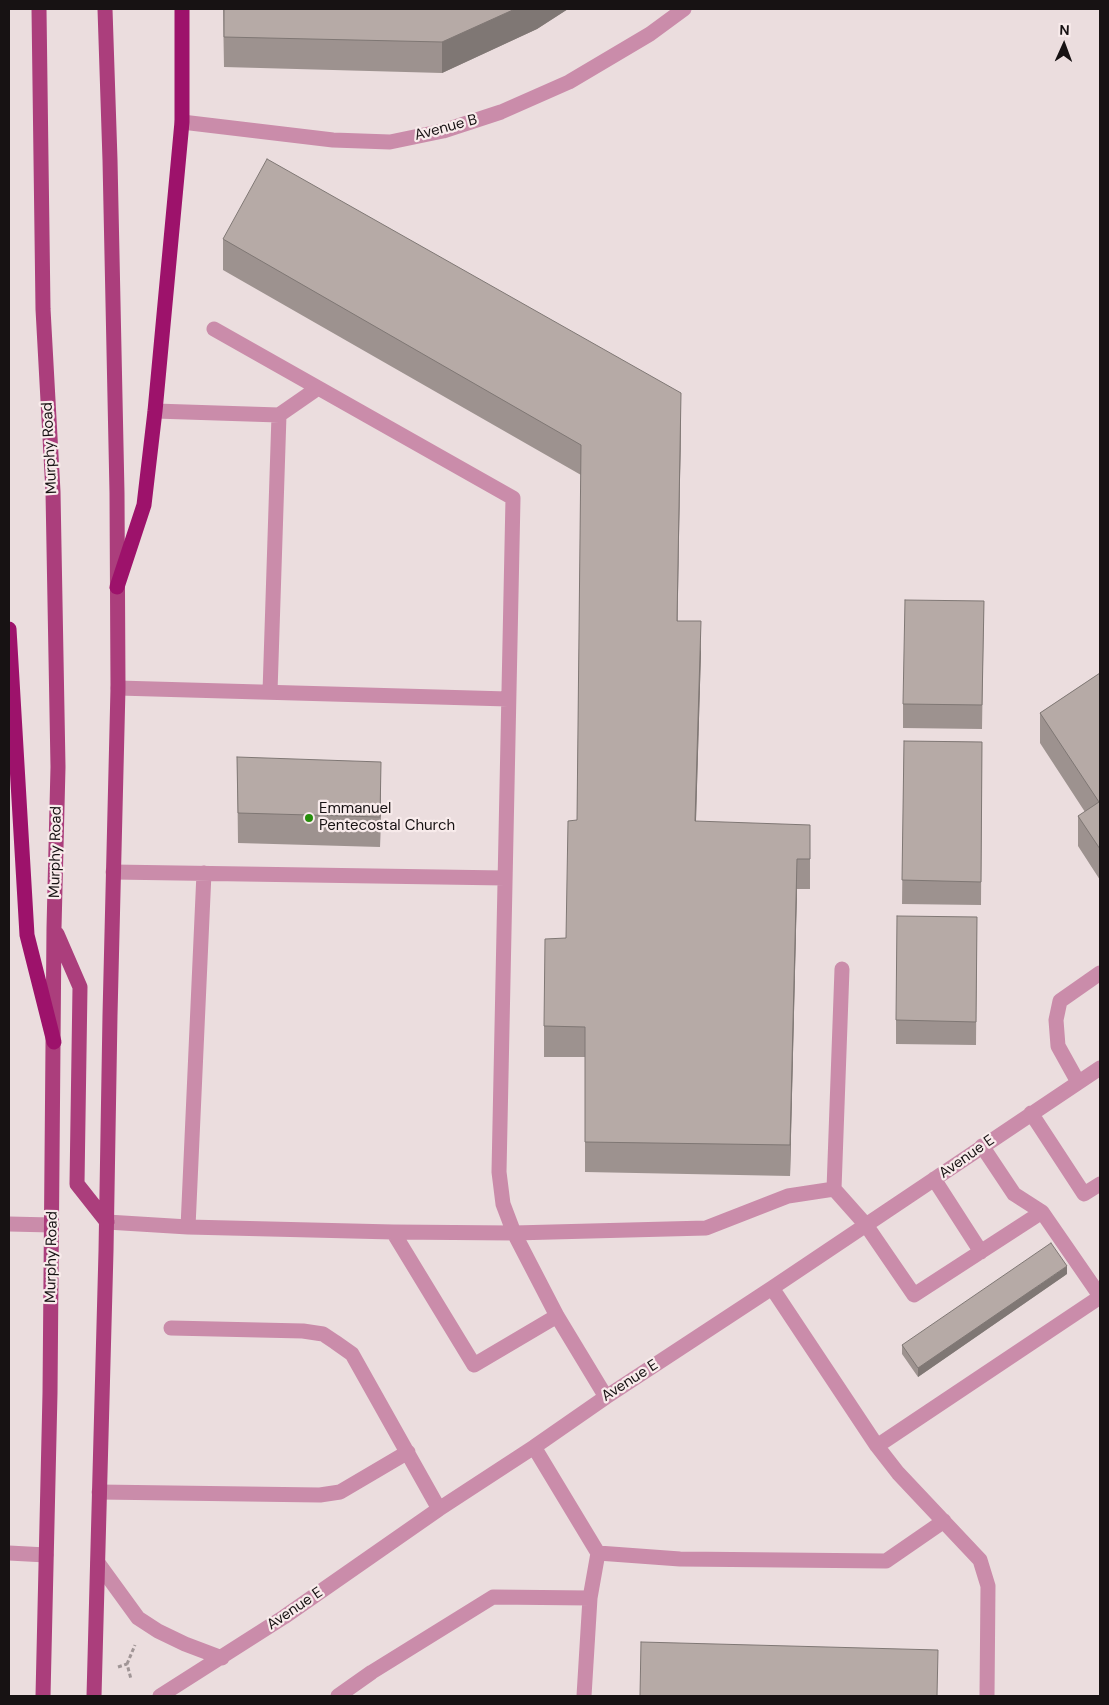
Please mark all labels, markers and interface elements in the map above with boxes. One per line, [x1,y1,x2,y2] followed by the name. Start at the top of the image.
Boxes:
[1039,20,1089,70] north arrow
[1059,21,1070,39] text: N
[413,111,479,145] street label: Avenue B
[39,402,61,494] street label: Murphy Road
[319,800,455,835] place label: Emmanuel Pentecostal Church
[46,806,66,898] street label: Murphy Road
[303,812,315,824] marker: Emmanuel Pentecostal Church
[936,1131,998,1183] street label: Avenue E
[42,1211,62,1303] street label: Murphy Road
[598,1356,662,1406] street label: Avenue E
[264,1584,326,1634] street label: Avenue E

